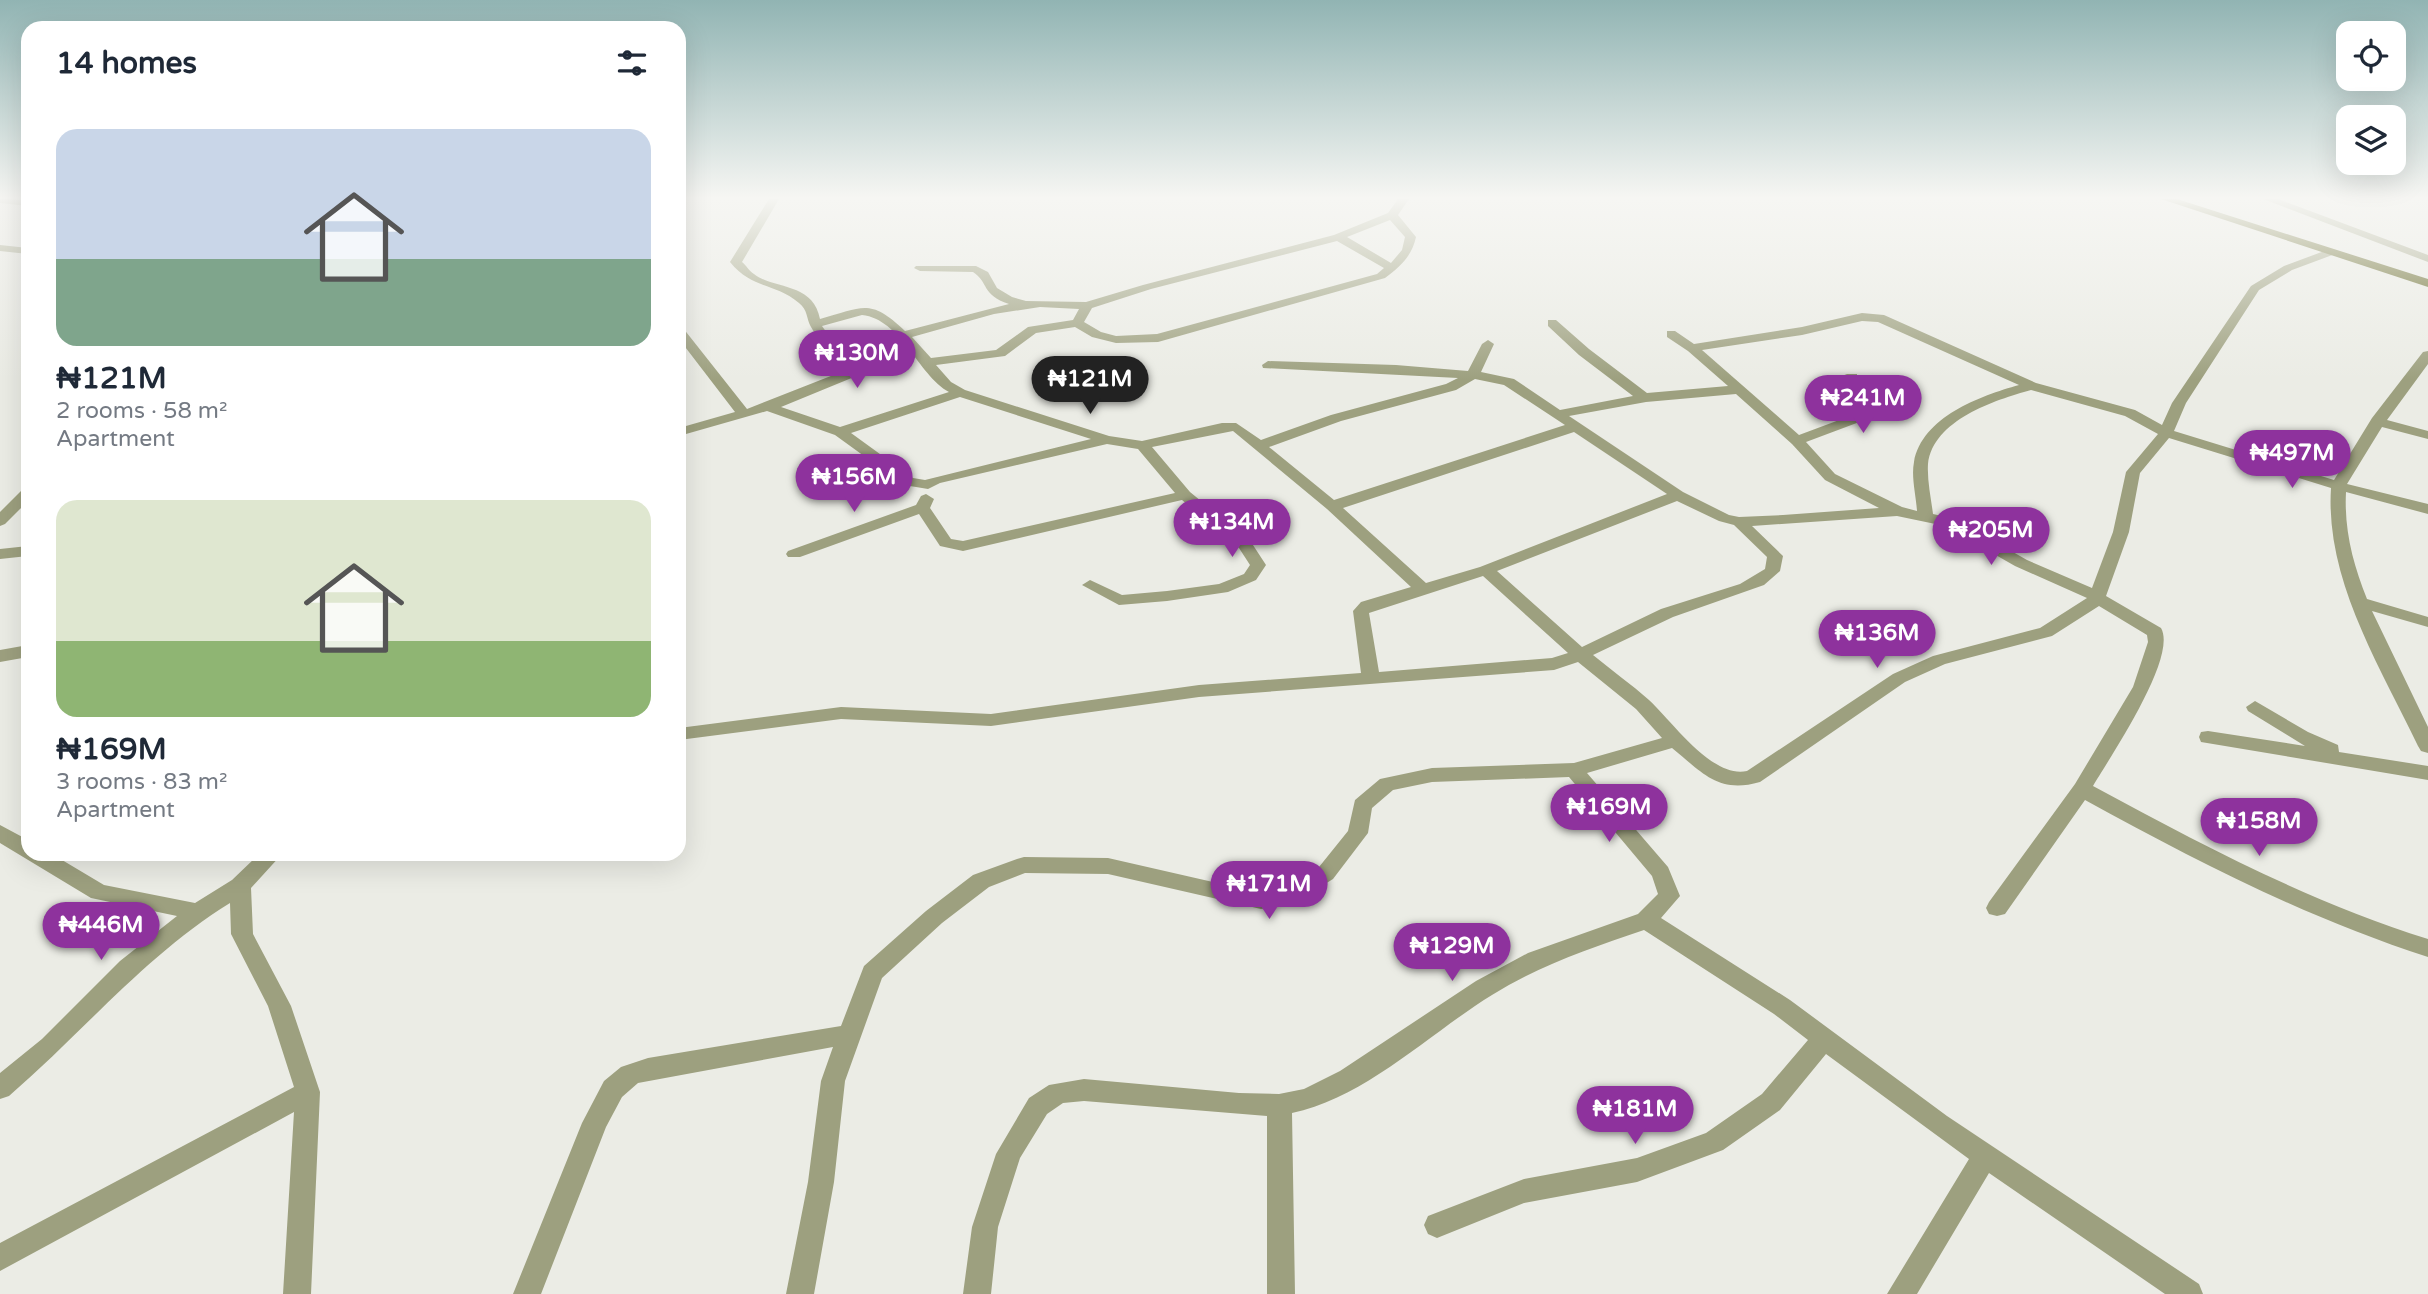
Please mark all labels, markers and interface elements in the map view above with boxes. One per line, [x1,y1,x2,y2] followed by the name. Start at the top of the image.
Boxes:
[2336,21,2406,175] map controls
[2336,21,2406,91] button: locate
[613,44,651,82] icon: filters
[56,45,197,82] text: 14 homes
[2336,105,2406,175] button: layers
[291,174,417,300] icon: home
[808,330,906,390] pin: ₦130M
[815,339,899,367] text: ₦130M
[1041,356,1139,416] pin: ₦121M
[56,360,167,397] text: ₦121M
[1048,365,1132,393] text: ₦121M
[1814,376,1912,435] pin: ₦241M
[1821,384,1905,412] text: ₦241M
[56,397,227,425] text: 2 rooms · 58 m²
[56,425,175,453] text: Apartment
[2243,430,2341,490] pin: ₦497M
[2250,439,2334,467] text: ₦497M
[805,454,903,514] pin: ₦156M
[812,463,896,491] text: ₦156M
[1183,500,1281,559] pin: ₦134M
[1190,508,1274,536] text: ₦134M
[1942,508,2040,567] pin: ₦205M
[1949,516,2033,544] text: ₦205M
[291,545,417,671] icon: home
[1828,610,1926,670] pin: ₦136M
[1835,619,1919,647] text: ₦136M
[56,731,167,768] text: ₦169M
[56,768,227,796] text: 3 rooms · 83 m²
[1560,784,1658,844] pin: ₦169M
[1567,793,1651,821] text: ₦169M
[56,796,175,824] text: Apartment
[2210,798,2308,858] pin: ₦158M
[2217,807,2301,835] text: ₦158M
[1220,862,1318,921] pin: ₦171M
[1227,870,1311,898] text: ₦171M
[52,902,150,962] pin: ₦446M
[59,911,143,939] text: ₦446M
[1403,923,1501,983] pin: ₦129M
[1410,932,1494,960] text: ₦129M
[1586,1086,1684,1146] pin: ₦181M
[1593,1095,1677,1123] text: ₦181M

